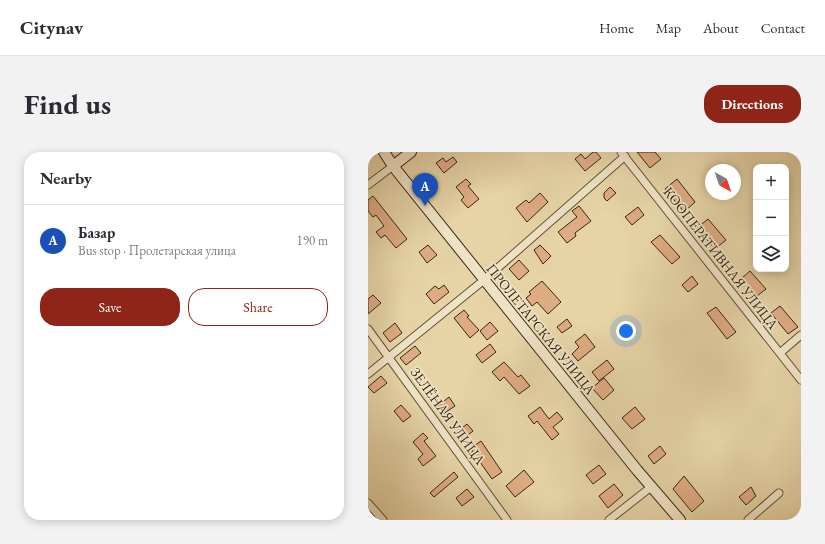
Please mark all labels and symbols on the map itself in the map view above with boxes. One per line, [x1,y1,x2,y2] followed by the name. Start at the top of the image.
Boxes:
[705,164,741,200] north arrow
[412,173,438,206] pin: A
[660,183,782,333] street label: КООПЕРАТИВНАЯ УЛИЦА
[482,260,600,399] street label: ПРОЛЕТАРСКАЯ УЛИЦА
[616,321,636,341] your location
[407,364,489,468] street label: ЗЕЛЁНАЯ УЛИЦА

